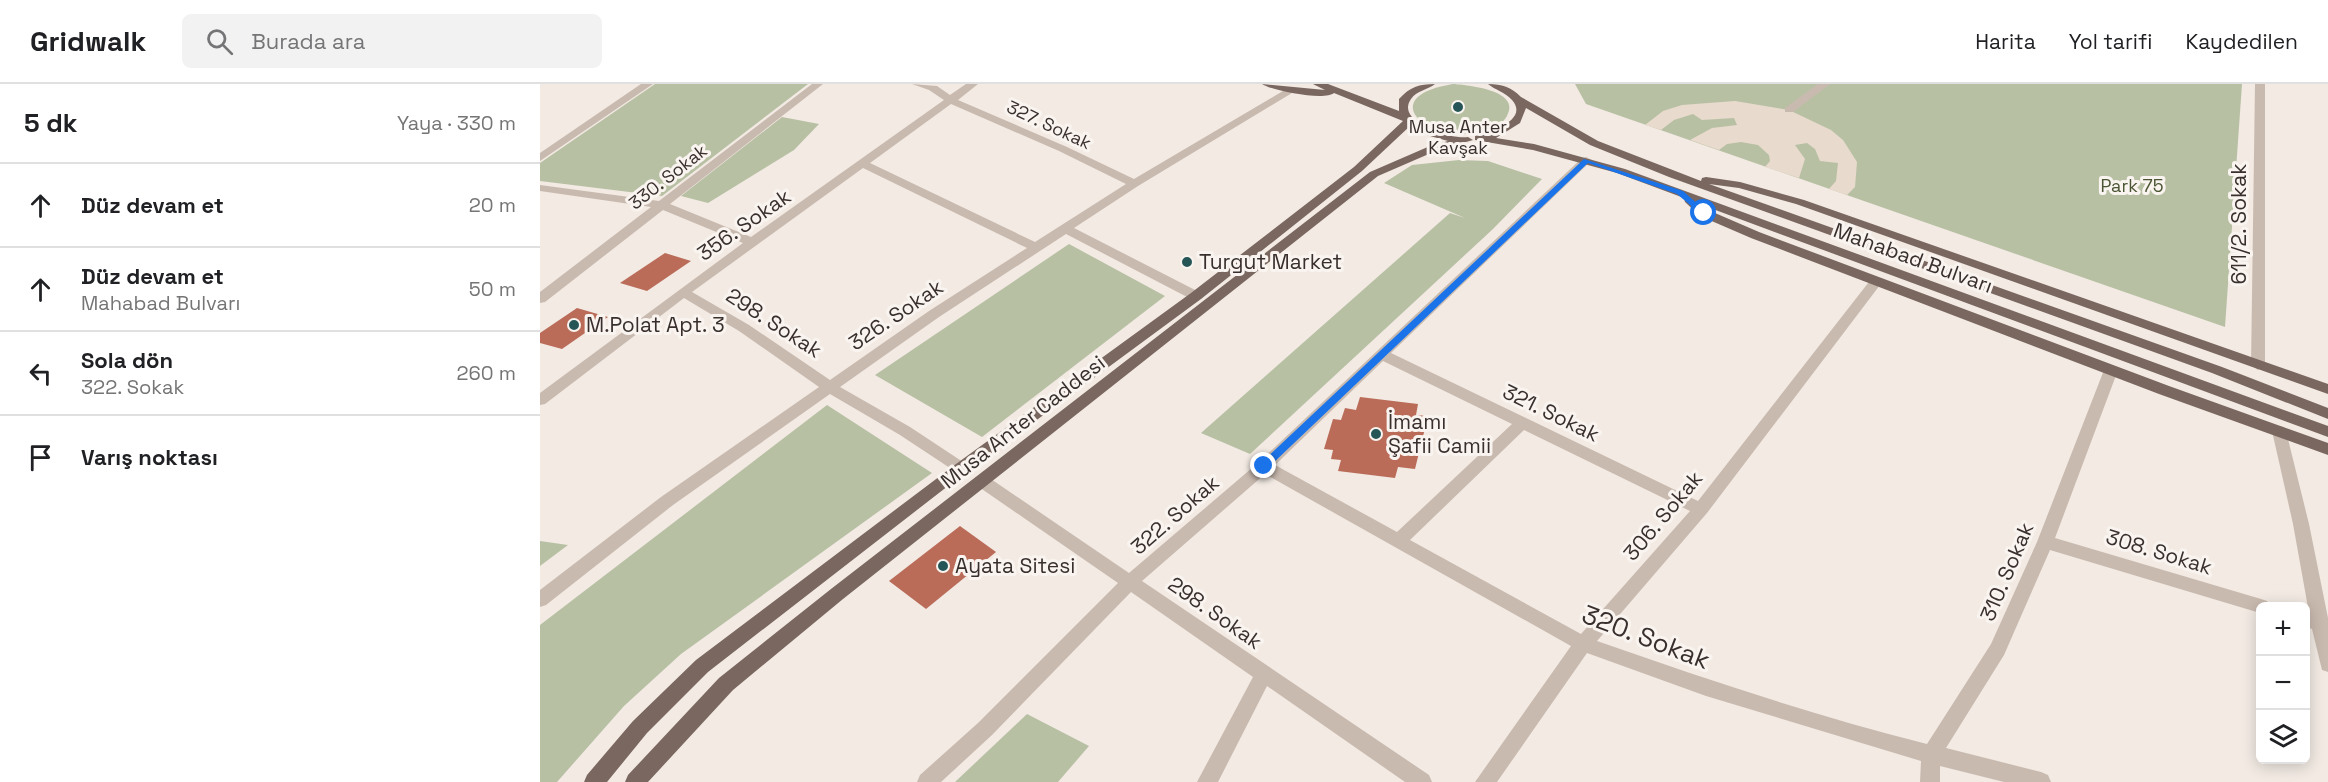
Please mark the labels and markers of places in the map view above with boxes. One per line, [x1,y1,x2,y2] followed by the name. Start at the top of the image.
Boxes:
[1451,100,1465,114] marker: Musa Anter Kavşak
[1409,115,1507,159] place label: Musa Anter Kavşak
[1199,248,1342,275] place label: Turgut Market
[1180,255,1194,269] marker: Turgut Market
[586,311,725,338] place label: M.Polat Apt. 3
[567,318,581,332] marker: M.Polat Apt. 3
[1388,408,1491,459] place label: İmamı Şafii Camii
[1369,427,1383,441] marker: İmamı Şafii Camii
[955,552,1076,579] place label: Ayata Sitesi
[936,559,950,573] marker: Ayata Sitesi

